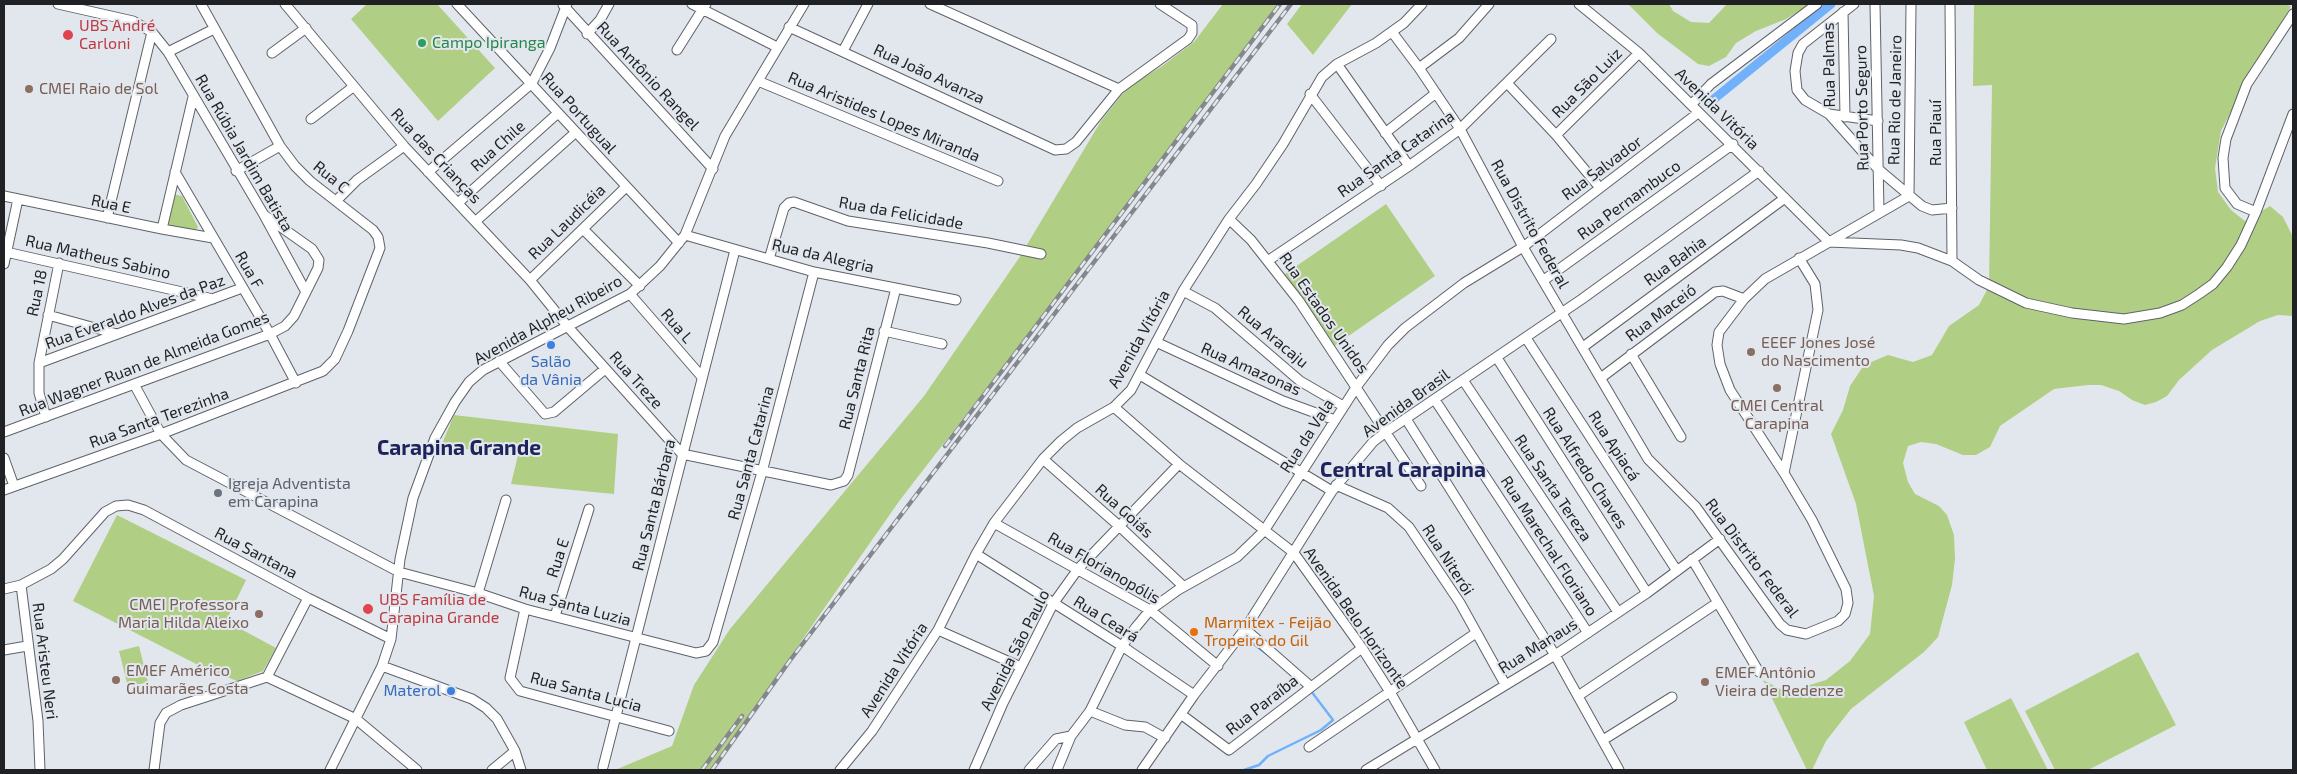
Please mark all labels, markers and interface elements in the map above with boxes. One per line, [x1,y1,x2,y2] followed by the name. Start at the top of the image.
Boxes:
[79,16,155,54] place label: UBS André Carloni
[593,18,703,134] street label: Rua Antônio Rangel
[1819,22,1839,108] street label: Rua Palmas
[61,28,75,42] marker: UBS André Carloni
[432,33,545,53] place label: Campo Ipiranga
[1884,35,1906,165] street label: Rua Rio de Janeiro
[416,37,428,49] marker: Campo Ipiranga
[870,40,988,108] street label: Rua João Avanza
[1548,44,1626,122] street label: Rua São Luiz
[1851,45,1873,171] street label: Rua Porto Seguro
[1671,64,1763,154] street label: Avenida Vitória
[537,68,621,158] street label: Rua Portugual
[785,68,983,166] street label: Rua Aristides Lopes Miranda
[191,71,297,235] street label: Rua Rúbia Jardim Batista
[39,79,158,99] place label: CMEI Raio de Sol
[23,83,35,95] marker: CMEI Raio de Sol
[1926,100,1946,166] street label: Rua Piauí
[387,104,485,208] street label: Rua das Crianças
[1334,107,1458,201] street label: Rua Santa Catarina
[467,116,529,176] street label: Rua Chile
[1558,132,1646,204] street label: Rua Salvador
[1487,156,1573,292] street label: Rua Distrito Federal
[1574,156,1684,244] street label: Rua Pernambuco
[309,157,353,197] street label: Rua C
[524,180,610,264] street label: Rua Laudicéia
[89,190,133,218] street label: Rua E
[837,193,965,233] street label: Rua da Felicidade
[24,231,172,283] street label: Rua Matheus Sabino
[1640,232,1710,290] street label: Rua Bahia
[770,235,876,277] street label: Rua da Alegria
[231,248,267,292] street label: Rua F
[1275,249,1373,377] street label: Rua Estados Unidos
[23,268,51,318] street label: Rua 18
[42,270,228,354] street label: Rua Everaldo Alves da Paz
[470,271,626,369] street label: Avenida Alpheu Ribeiro
[1622,280,1700,346] street label: Rua Maceió
[1104,286,1174,392] street label: Avenida Vitória
[1234,302,1312,372] street label: Rua Aracaju
[657,305,697,347] street label: Rua L
[16,307,272,421] street label: Rua Wagner Ruan de Almeida Gomes
[835,324,879,432] street label: Rua Santa Rita
[1761,333,1875,371] place label: EEEF Jones José do Nascimento
[1198,338,1304,400] street label: Rua Amazonas
[545,339,557,351] marker: Salão da Vânia
[1745,346,1757,358] marker: EEEF Jones José do Nascimento
[605,347,667,413] street label: Rua Treze
[520,352,582,390] place label: Salão da Vânia
[1359,365,1453,441] street label: Avenida Brasil
[1771,382,1783,394] marker: CMEI Central Carapina
[87,384,231,452] street label: Rua Santa Terezinha
[724,384,778,522] street label: Rua Santa Catarina
[1276,395,1338,477] street label: Rua da Vala
[1731,396,1823,434] place label: CMEI Central Carapina
[1539,404,1631,532] street label: Rua Alfredo Chaves
[1584,407,1644,485] street label: Rua Apiacá
[1510,431,1596,545] street label: Rua Santa Tereza
[377,435,541,461] district label: Carapina Grande
[628,437,680,573] street label: Rua Santa Bárbara
[1320,457,1486,483] district label: Central Carapina
[1497,472,1601,620] street label: Rua Marechal Floriano
[228,474,351,512] place label: Igreja Adventista em Carapina
[1091,480,1157,542] street label: Rua Goiás
[212,487,224,499] marker: Igreja Adventista em Carapina
[1701,495,1803,621] street label: Rua Distrito Federal
[1418,521,1478,599] street label: Rua Niterói
[211,523,301,583] street label: Rua Santana
[1044,528,1164,608] street label: Rua Florianopólis
[543,536,573,580] street label: Rua E
[1300,543,1412,693] street label: Avenida Belo Horizonte
[517,582,633,630] street label: Rua Santa Luzia
[976,586,1054,714] street label: Avenida São Paulo
[379,590,499,628] place label: UBS Família de Carapina Grande
[1070,592,1142,646] street label: Rua Ceará
[118,595,249,633] place label: CMEI Professora Maria Hilda Aleixo
[28,602,62,720] street label: Rua Aristeu Neri
[361,602,375,616] marker: UBS Família de Carapina Grande
[253,608,265,620] marker: CMEI Professora Maria Hilda Aleixo
[1204,613,1331,651] place label: Marmitex - Feijão Tropeiro do Gil
[1495,614,1581,678] street label: Rua Manaus
[856,619,932,721] street label: Avenida Vitória
[1188,626,1200,638] marker: Marmitex - Feijão Tropeiro do Gil
[126,661,249,699] place label: EMEF Américo Guimarães Costa
[1715,663,1844,701] place label: EMEF Antônio Vieira de Redenze
[528,668,644,716] street label: Rua Santa Lucia
[1222,671,1302,739] street label: Rua Paraíba
[110,674,122,686] marker: EMEF Américo Guimarães Costa
[1699,676,1711,688] marker: EMEF Antônio Vieira de Redenze
[383,681,441,701] place label: Materol
[445,685,457,697] marker: Materol

